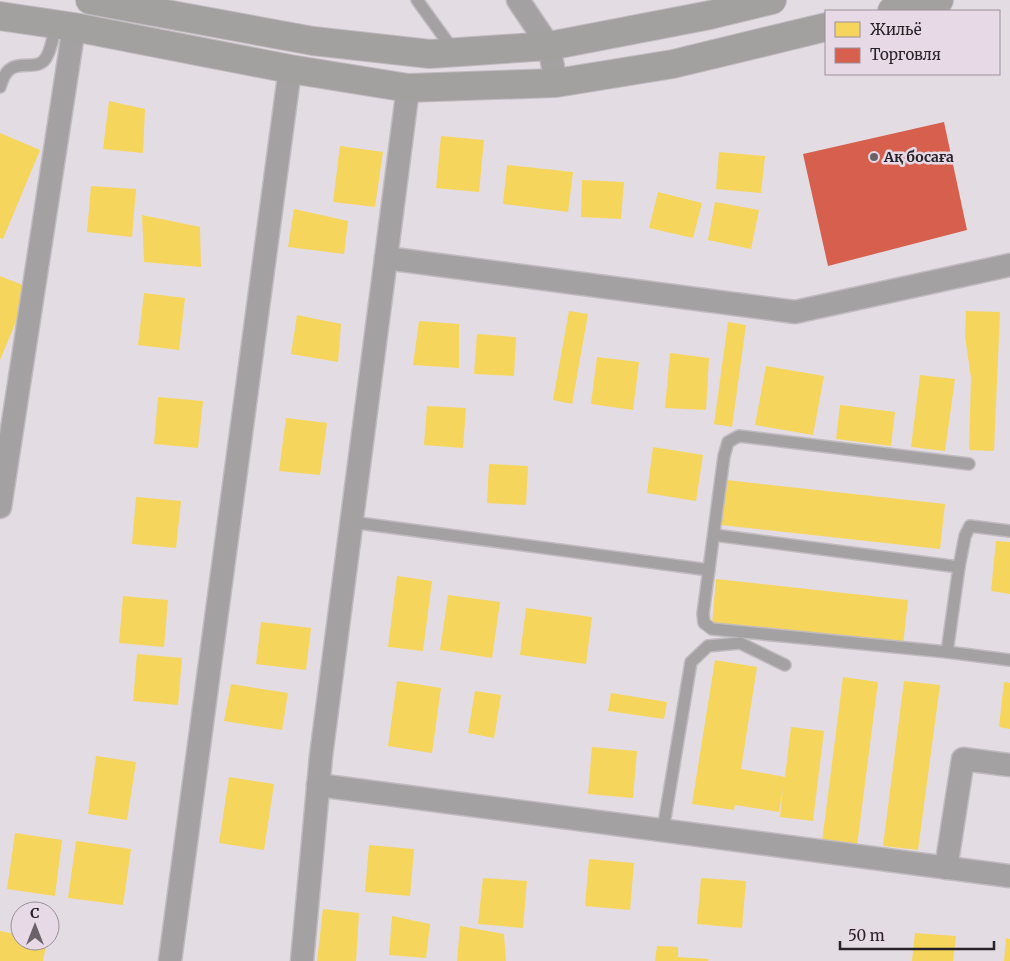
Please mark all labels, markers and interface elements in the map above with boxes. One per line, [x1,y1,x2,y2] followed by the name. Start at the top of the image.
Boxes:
[825,10,1000,75] legend
[870,20,922,39] text: Жильё
[870,45,941,64] text: Торговля
[883,148,954,166] place label: Ақ босаға
[868,151,880,163] marker: Ақ босаға
[10,901,60,951] north arrow
[30,904,40,922] text: С
[840,918,994,950] scale bar
[848,926,885,945] text: 50 m

